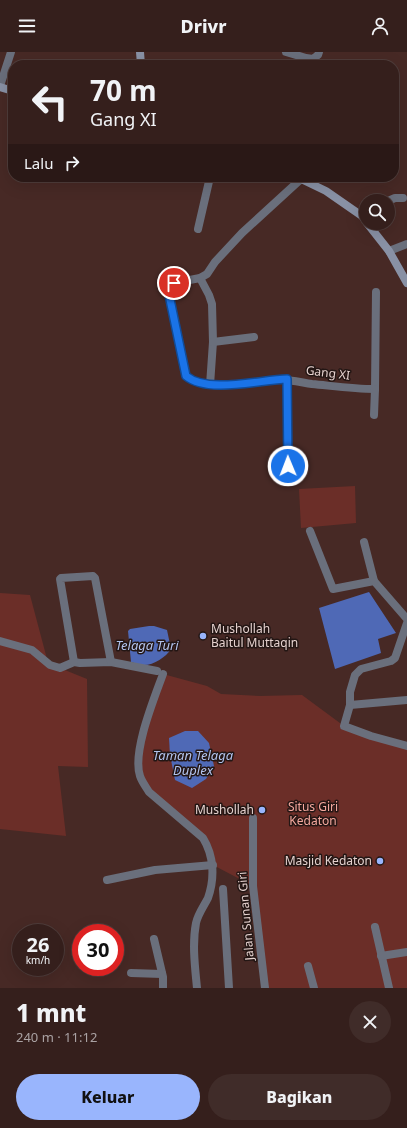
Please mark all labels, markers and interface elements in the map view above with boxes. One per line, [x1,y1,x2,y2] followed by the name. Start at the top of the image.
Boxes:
[181,14,226,38] text: Drivr
[16,15,38,37] icon: menu
[369,15,391,37] icon: person
[90,71,157,109] text: 70 m
[24,76,76,128] icon: left
[90,107,157,131] text: Gang XI
[61,152,83,174] icon: right
[24,153,53,173] text: Lalu
[359,194,395,230] map controls
[359,194,395,230] button: search
[157,266,191,300] pin
[163,272,185,294] icon: arrive
[305,361,351,384] street label: Gang XI
[267,445,309,487] position arrow
[211,620,298,651] place label: Mushollah Baitul Muttaqin
[198,631,208,641] marker: Mushollah Baitul Muttaqin
[115,636,179,654] water label: Telaga Turi
[153,746,234,779] water label: Taman Telaga Duplex
[288,798,338,829] park label: Situs Giri Kedaton
[195,801,254,818] place label: Mushollah
[257,805,267,815] marker: Mushollah
[285,852,372,869] place label: Masjid Kedaton
[375,856,385,866] marker: Masjid Kedaton
[233,871,258,962] street label: Jalan Sunan Giri
[72,924,124,976] speed limit sign: 30
[27,931,49,958] text: 26
[26,953,50,967] text: km/h
[16,996,86,1029] text: 1 mnt
[349,1001,391,1043] button: close
[16,1028,97,1046] text: 240 m · 11:12
[16,1074,200,1120] button: Keluar
[208,1074,391,1120] button: Bagikan

